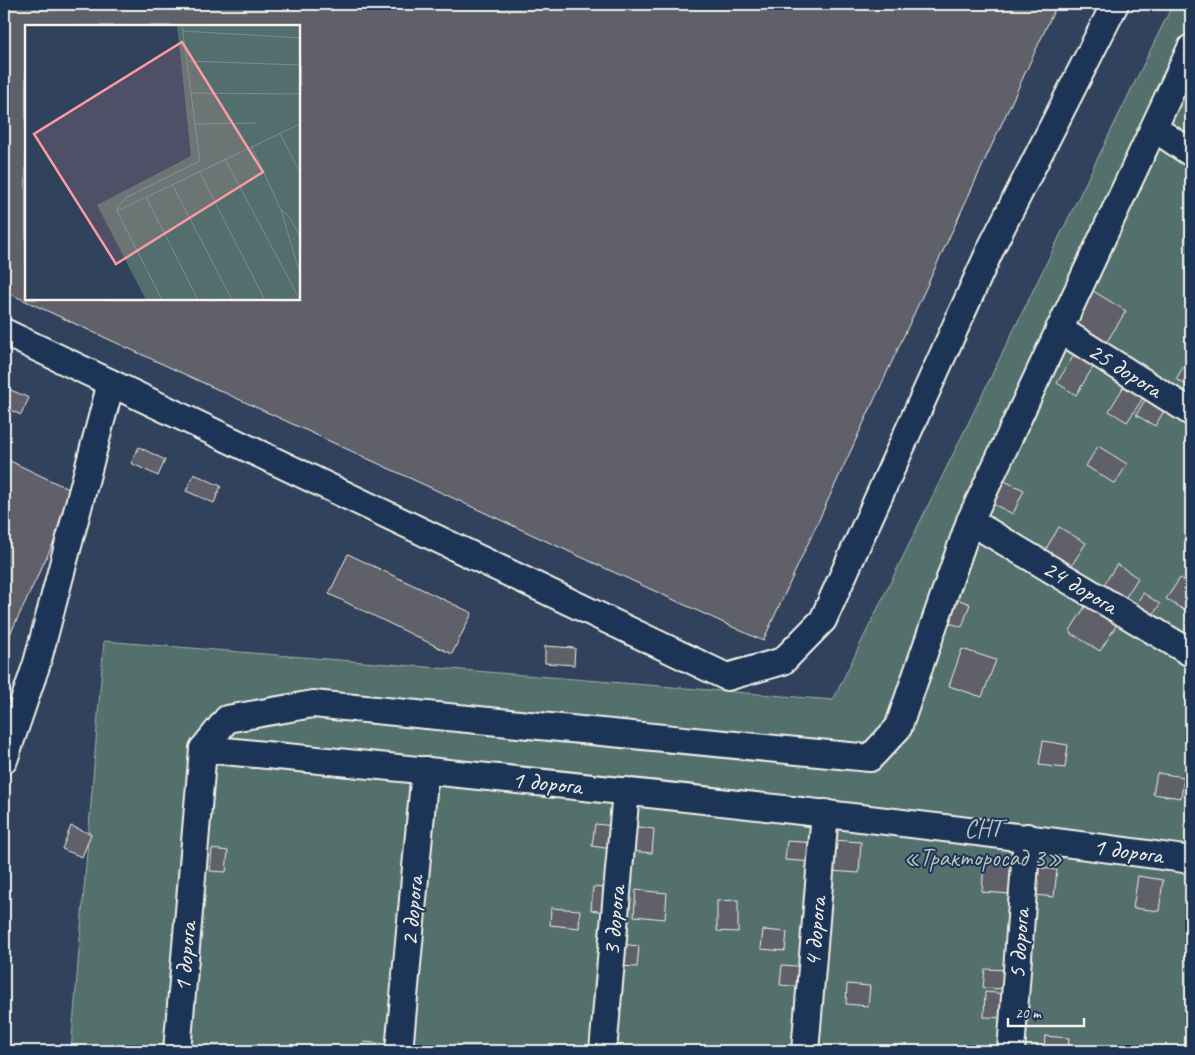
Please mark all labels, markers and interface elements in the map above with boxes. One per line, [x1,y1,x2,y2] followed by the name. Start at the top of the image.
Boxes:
[25,25,300,300] inset map
[1082,335,1170,407] street label: 25 дорога
[1037,552,1125,623] street label: 24 дорога
[511,763,586,803] street label: 1 дорога
[903,813,1063,874] park label: СНТ «Тракторосад 3»
[1091,830,1168,872] street label: 1 дорога
[393,872,431,947] street label: 2 дорога
[595,882,633,957] street label: 3 дорога
[796,893,834,968] street label: 4 дорога
[1001,905,1038,980] street label: 5 дорога
[166,918,204,993] street label: 1 дорога
[1008,995,1084,1027] scale bar
[1015,1004,1042,1023] text: 20 m

